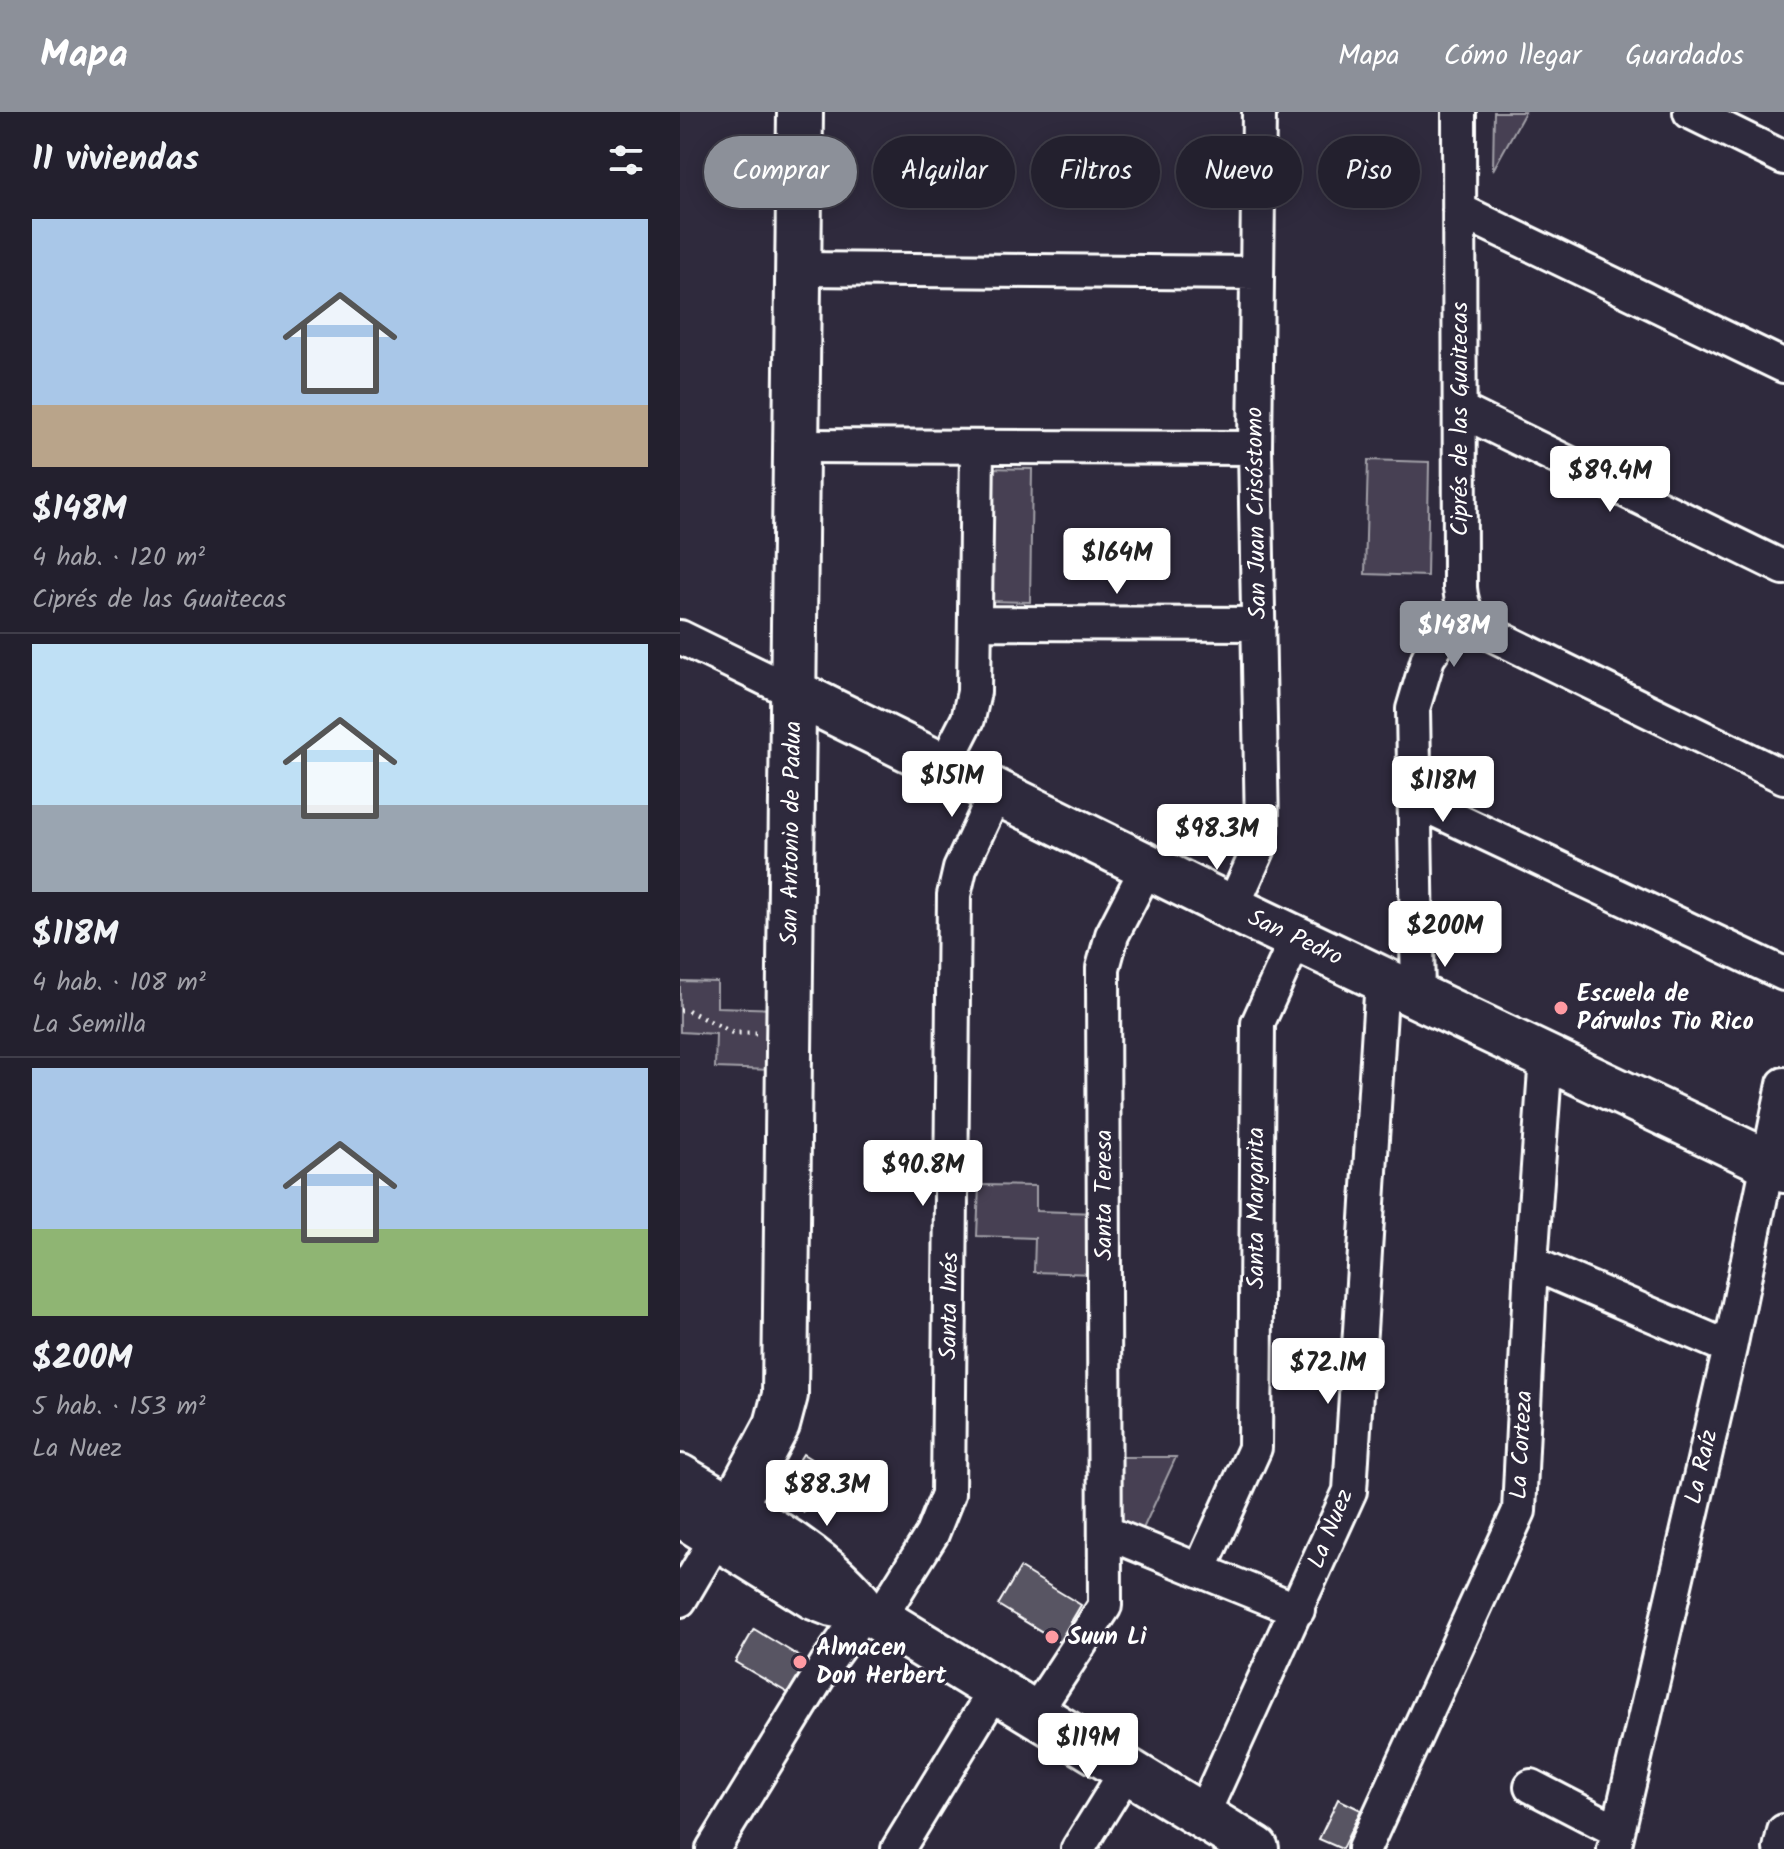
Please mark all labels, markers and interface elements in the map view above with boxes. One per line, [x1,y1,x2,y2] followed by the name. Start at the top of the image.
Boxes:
[40,26,128,86] text: Mapa
[1338,34,1400,79] text: Mapa
[1444,34,1581,79] text: Cómo llegar
[1625,34,1744,79] text: Guardados
[32,133,199,187] text: 11 viviendas
[704,136,857,208] chip: Comprar
[873,136,1015,208] chip: Alquilar
[1031,136,1160,208] chip: Filtros
[1176,136,1302,208] chip: Nuevo
[1318,136,1420,208] chip: Piso
[604,138,648,182] icon: filters
[268,271,412,415] icon: home
[1441,302,1480,536] street label: Ciprés de las Guaitecas
[1236,406,1278,619] street label: San Juan Crisóstomo
[1545,446,1675,514] pin: $89.4M
[1568,451,1652,493] text: $89.4M
[32,483,127,537] text: $148M
[1061,528,1173,596] pin: $164M
[1081,533,1153,575] text: $164M
[32,537,205,579] text: 4 hab. · 120 m²
[32,579,286,621] text: Ciprés de las Guaitecas
[1398,601,1510,669] pin: $148M
[1418,606,1490,648] text: $148M
[268,696,412,840] icon: home
[771,720,813,946] street label: San Antonio de Padua
[896,751,1008,819] pin: $151M
[920,756,984,798] text: $151M
[1387,756,1499,824] pin: $118M
[1410,761,1476,803] text: $118M
[1152,804,1282,872] pin: $98.3M
[1175,809,1259,851] text: $98.3M
[1241,899,1349,977] street label: San Pedro
[1389,901,1501,969] pin: $200M
[1407,906,1483,948] text: $200M
[32,908,118,962] text: $118M
[32,962,206,1004] text: 4 hab. · 108 m²
[1577,975,1754,1042] place label: Escuela de Párvulos Tio Rico
[1552,999,1570,1017] marker: Escuela de Párvulos Tio Rico
[32,1004,146,1046] text: La Semilla
[268,1120,412,1264] icon: home
[1237,1127,1276,1289] street label: Santa Margarita
[1085,1130,1124,1260] street label: Santa Teresa
[858,1140,988,1208] pin: $90.8M
[881,1145,965,1187] text: $90.8M
[930,1252,970,1360] street label: Santa Inés
[32,1332,133,1386] text: $200M
[1263,1338,1393,1406] pin: $72.1M
[1290,1343,1366,1385] text: $72.1M
[32,1386,205,1428] text: 5 hab. · 153 m²
[1500,1390,1544,1500] street label: La Corteza
[1675,1426,1729,1508] street label: La Raíz
[32,1428,122,1470] text: La Nuez
[762,1460,892,1528] pin: $88.3M
[784,1465,870,1507] text: $88.3M
[1297,1483,1365,1575] street label: La Nuez
[1068,1618,1147,1657] place label: Suun Li
[1043,1628,1061,1646] marker: Suun Li
[816,1629,947,1696] place label: Almacen Don Herbert
[791,1653,809,1671] marker: Almacen Don Herbert
[1032,1713,1144,1781] pin: $119M
[1056,1718,1120,1760] text: $119M

